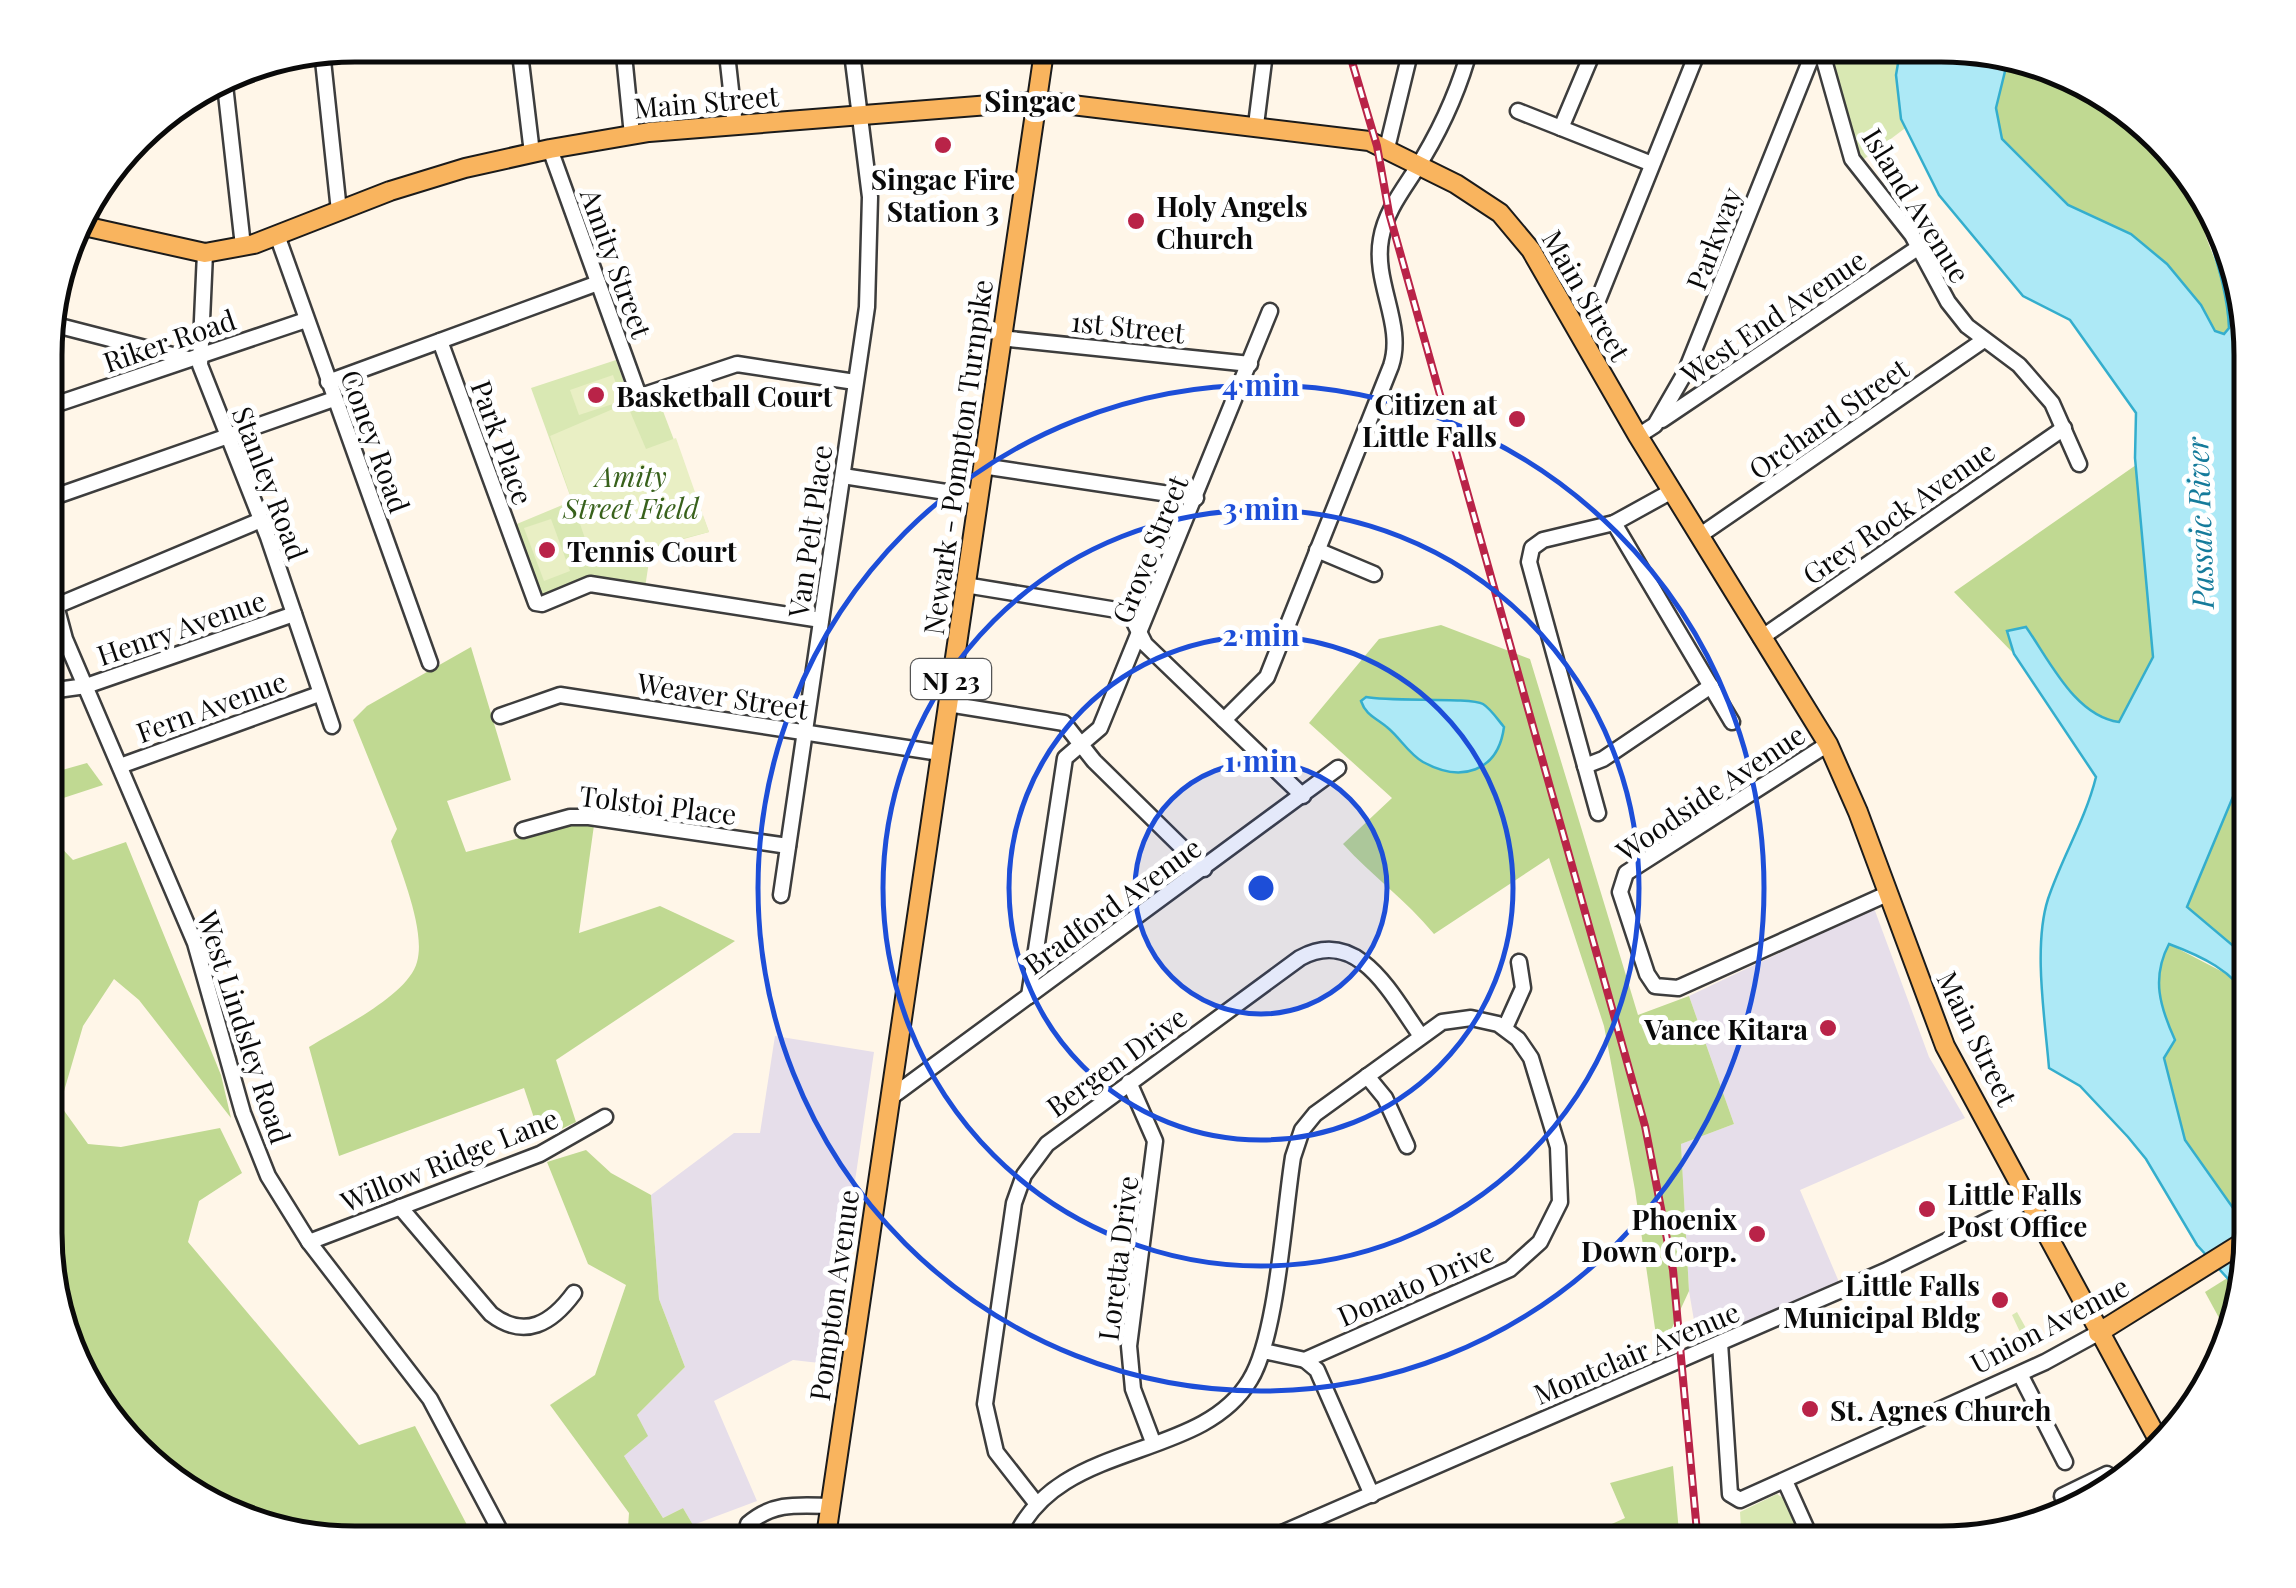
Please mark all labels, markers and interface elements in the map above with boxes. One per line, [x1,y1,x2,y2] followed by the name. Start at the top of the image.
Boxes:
[632,76,781,126] street label: Main Street
[984,80,1076,120] district label: Singac
[1855,121,1979,289] street label: Island Avenue
[932,134,954,156] marker: Singac Fire Station 3
[871,160,1015,229] place label: Singac Fire Station 3
[573,182,661,344] street label: Amity Street
[1677,182,1749,294] street label: Parkway
[1156,187,1308,256] place label: Holy Angels Church
[1125,210,1147,232] marker: Holy Angels Church
[1535,223,1640,368] street label: Main Street
[1673,241,1872,392] street label: West End Avenue
[914,277,1000,637] street label: Newark - Pompton Turnpike
[98,300,240,380] street label: Riker Road
[1069,302,1188,350] street label: 1st Street
[1741,349,1916,487] street label: Orchard Street
[1222,364,1300,404] text: 4 min
[333,365,419,517] street label: Coney Road
[463,375,543,509] street label: Park Place
[616,377,833,414] place label: Basketball Court
[585,384,607,406] marker: Basketball Court
[1362,385,1497,454] place label: Citizen at Little Falls
[225,401,317,565] street label: Stanley Road
[1506,408,1528,430] marker: Citizen at Little Falls
[1795,432,2001,592] street label: Grey Rock Avenue
[2176,435,2222,611] water label: Passaic River
[778,442,839,621] street label: Van Pelt Place
[562,457,700,526] park label: Amity Street Field
[1103,469,1196,628] street label: Grove Street
[1223,488,1300,528] text: 3 min
[567,532,737,569] place label: Tennis Court
[536,539,558,561] marker: Tennis Court
[92,581,270,673] street label: Henry Avenue
[1222,614,1300,654] text: 2 min
[911,659,991,699] road number: NJ 23
[131,662,291,750] street label: Fern Avenue
[634,663,812,727] street label: Weaver Street
[1608,715,1812,869] street label: Woodside Avenue
[1224,740,1298,780] text: 1 min
[577,776,739,832] street label: Tolstoi Place
[1016,828,1208,982] street label: Bradford Avenue
[1243,870,1279,906] centre of rings
[190,905,300,1148] street label: West Lindsley Road
[1930,965,2027,1112] street label: Main Street
[1038,998,1194,1124] street label: Bergen Drive
[1643,1010,1808,1047] place label: Vance Kitara
[1817,1017,1839,1039] marker: Vance Kitara
[334,1099,563,1220] street label: Willow Ridge Lane
[1089,1174,1145,1342] street label: Loretta Drive
[1947,1175,2087,1244] place label: Little Falls Post Office
[800,1187,866,1403] street label: Pompton Avenue
[1916,1198,1938,1220] marker: Little Falls Post Office
[1581,1200,1738,1269] place label: Phoenix Down Corp.
[1746,1223,1768,1245] marker: Phoenix Down Corp.
[1331,1232,1499,1334] street label: Donato Drive
[1783,1266,1981,1335] place label: Little Falls Municipal Bldg
[1963,1267,2135,1381] street label: Union Avenue
[1989,1289,2011,1311] marker: Little Falls Municipal Bldg
[1528,1292,1744,1412] street label: Montclair Avenue
[1830,1391,2051,1428] place label: St. Agnes Church
[1799,1398,1821,1420] marker: St. Agnes Church

